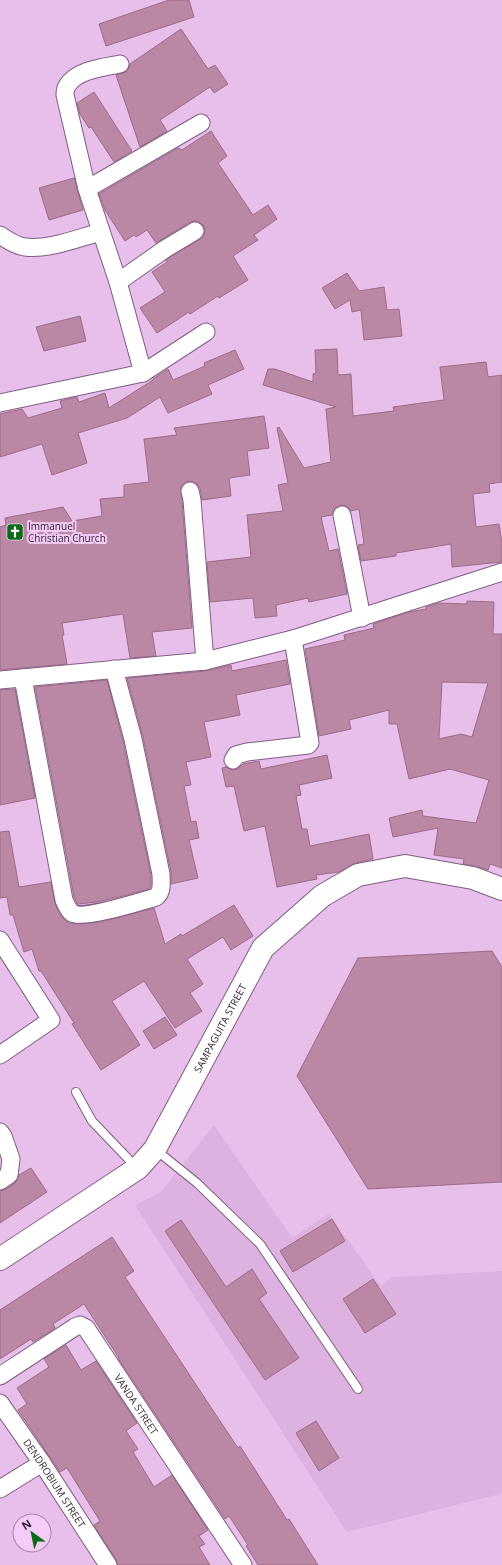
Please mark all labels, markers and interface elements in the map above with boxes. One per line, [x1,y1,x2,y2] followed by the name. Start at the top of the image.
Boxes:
[28,519,106,545] place label: Immanuel Christian Church
[5,522,25,542] church icon: Immanuel Christian Church
[190,981,250,1075] street label: SAMPAGUITA STREET
[111,1371,162,1438] street label: VANDA STREET
[22,1437,88,1531] street label: DENDROBIUM STREET
[12,1513,52,1553] north arrow

